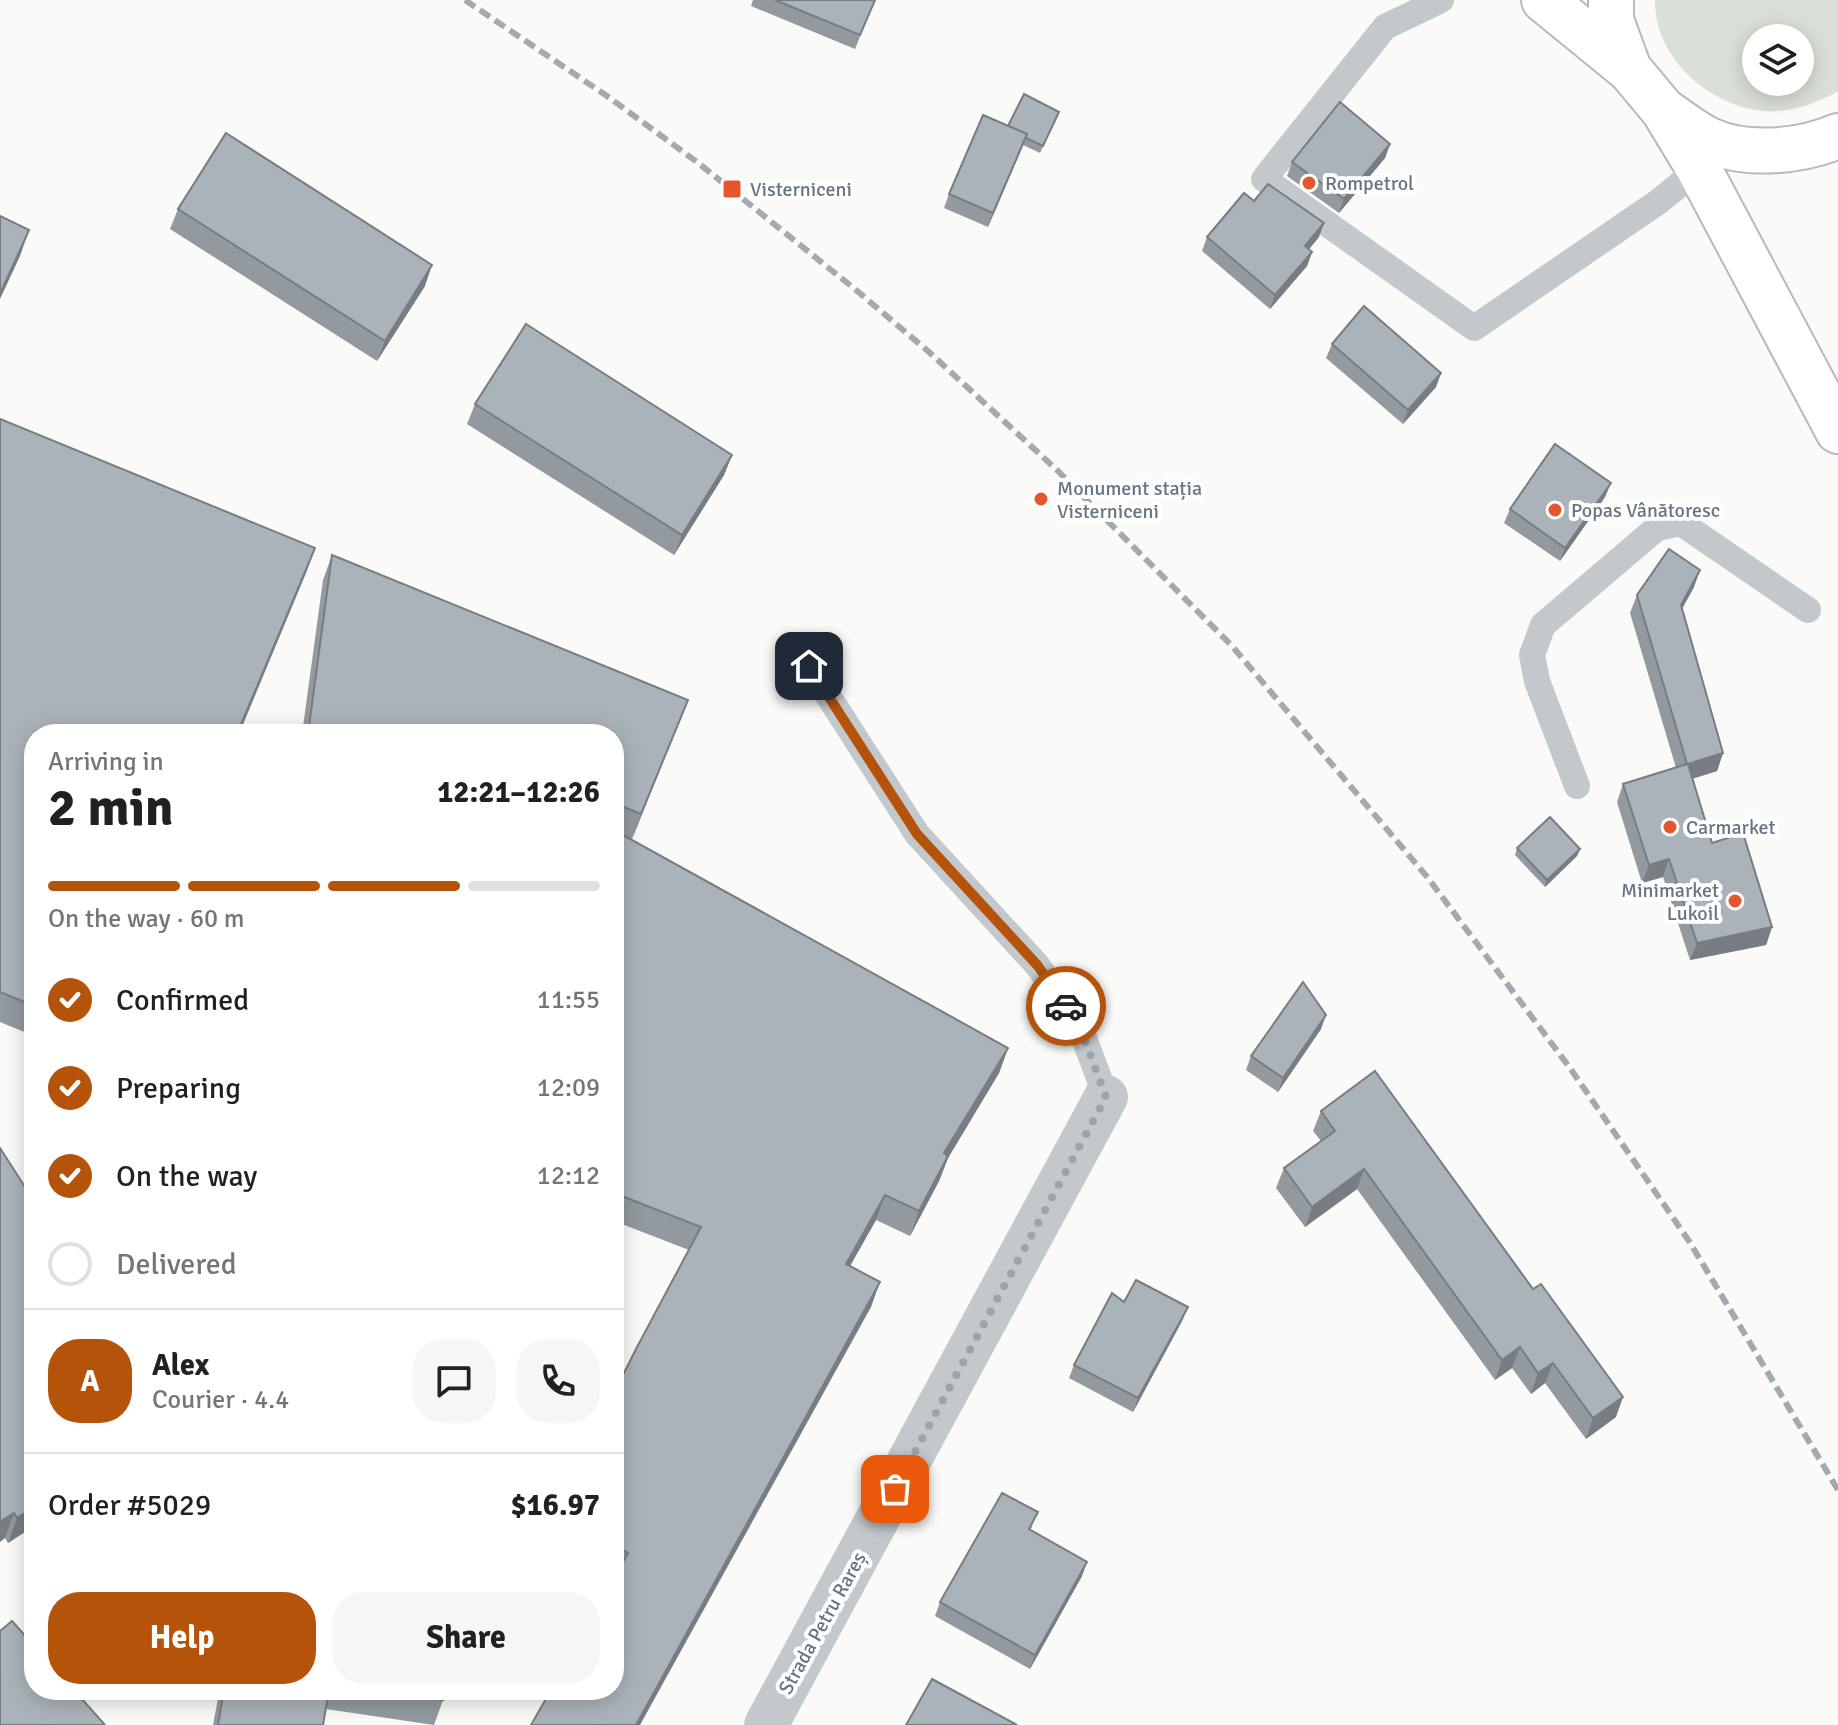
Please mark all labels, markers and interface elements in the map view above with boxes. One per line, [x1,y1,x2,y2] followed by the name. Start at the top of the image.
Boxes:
[1742,24,1814,96] map controls
[1742,24,1814,96] button: layers
[1325,171,1414,196] place label: Rompetrol
[1300,174,1318,192] marker: Rompetrol
[750,177,852,202] place label: Visterniceni
[721,178,743,200] marker: Visterniceni
[1057,476,1202,524] place label: Monument stația Visterniceni
[1032,490,1050,508] marker: Monument stația Visterniceni
[1571,498,1720,523] place label: Popas Vânătoresc
[1546,501,1564,519] marker: Popas Vânătoresc
[775,632,843,700] pin
[787,644,831,688] icon: home
[48,746,164,778] text: Arriving in
[437,774,600,811] text: 12:21–12:26
[48,776,174,840] text: 2 min
[1686,815,1776,840] place label: Carmarket
[1661,818,1679,836] marker: Carmarket
[1621,878,1719,926] place label: Minimarket Lukoil
[1726,892,1744,910] marker: Minimarket Lukoil
[48,903,244,935] text: On the way · 60 m
[1026,966,1106,1046] courier
[48,978,92,1022] icon: check
[116,982,249,1019] text: Confirmed
[537,984,600,1016] text: 11:55
[1044,984,1088,1028] icon: car
[48,1066,92,1110] icon: check
[116,1070,241,1107] text: Preparing
[537,1072,600,1104] text: 12:09
[48,1154,92,1198] icon: check
[116,1158,257,1195] text: On the way
[537,1160,600,1192] text: 12:12
[116,1246,237,1283] text: Delivered
[412,1339,496,1423] button: chat
[516,1339,600,1423] button: phone
[152,1347,209,1384] text: Alex
[80,1363,100,1400] text: A
[152,1384,289,1416] text: Courier · 4.4
[861,1455,929,1523] pin
[873,1467,917,1511] icon: bag
[48,1487,211,1524] text: Order #5029
[510,1487,600,1524] text: $16.97
[773,1548,872,1699] street label: Strada Petru Rareș
[48,1592,316,1684] button: Help
[332,1592,600,1684] button: Share

